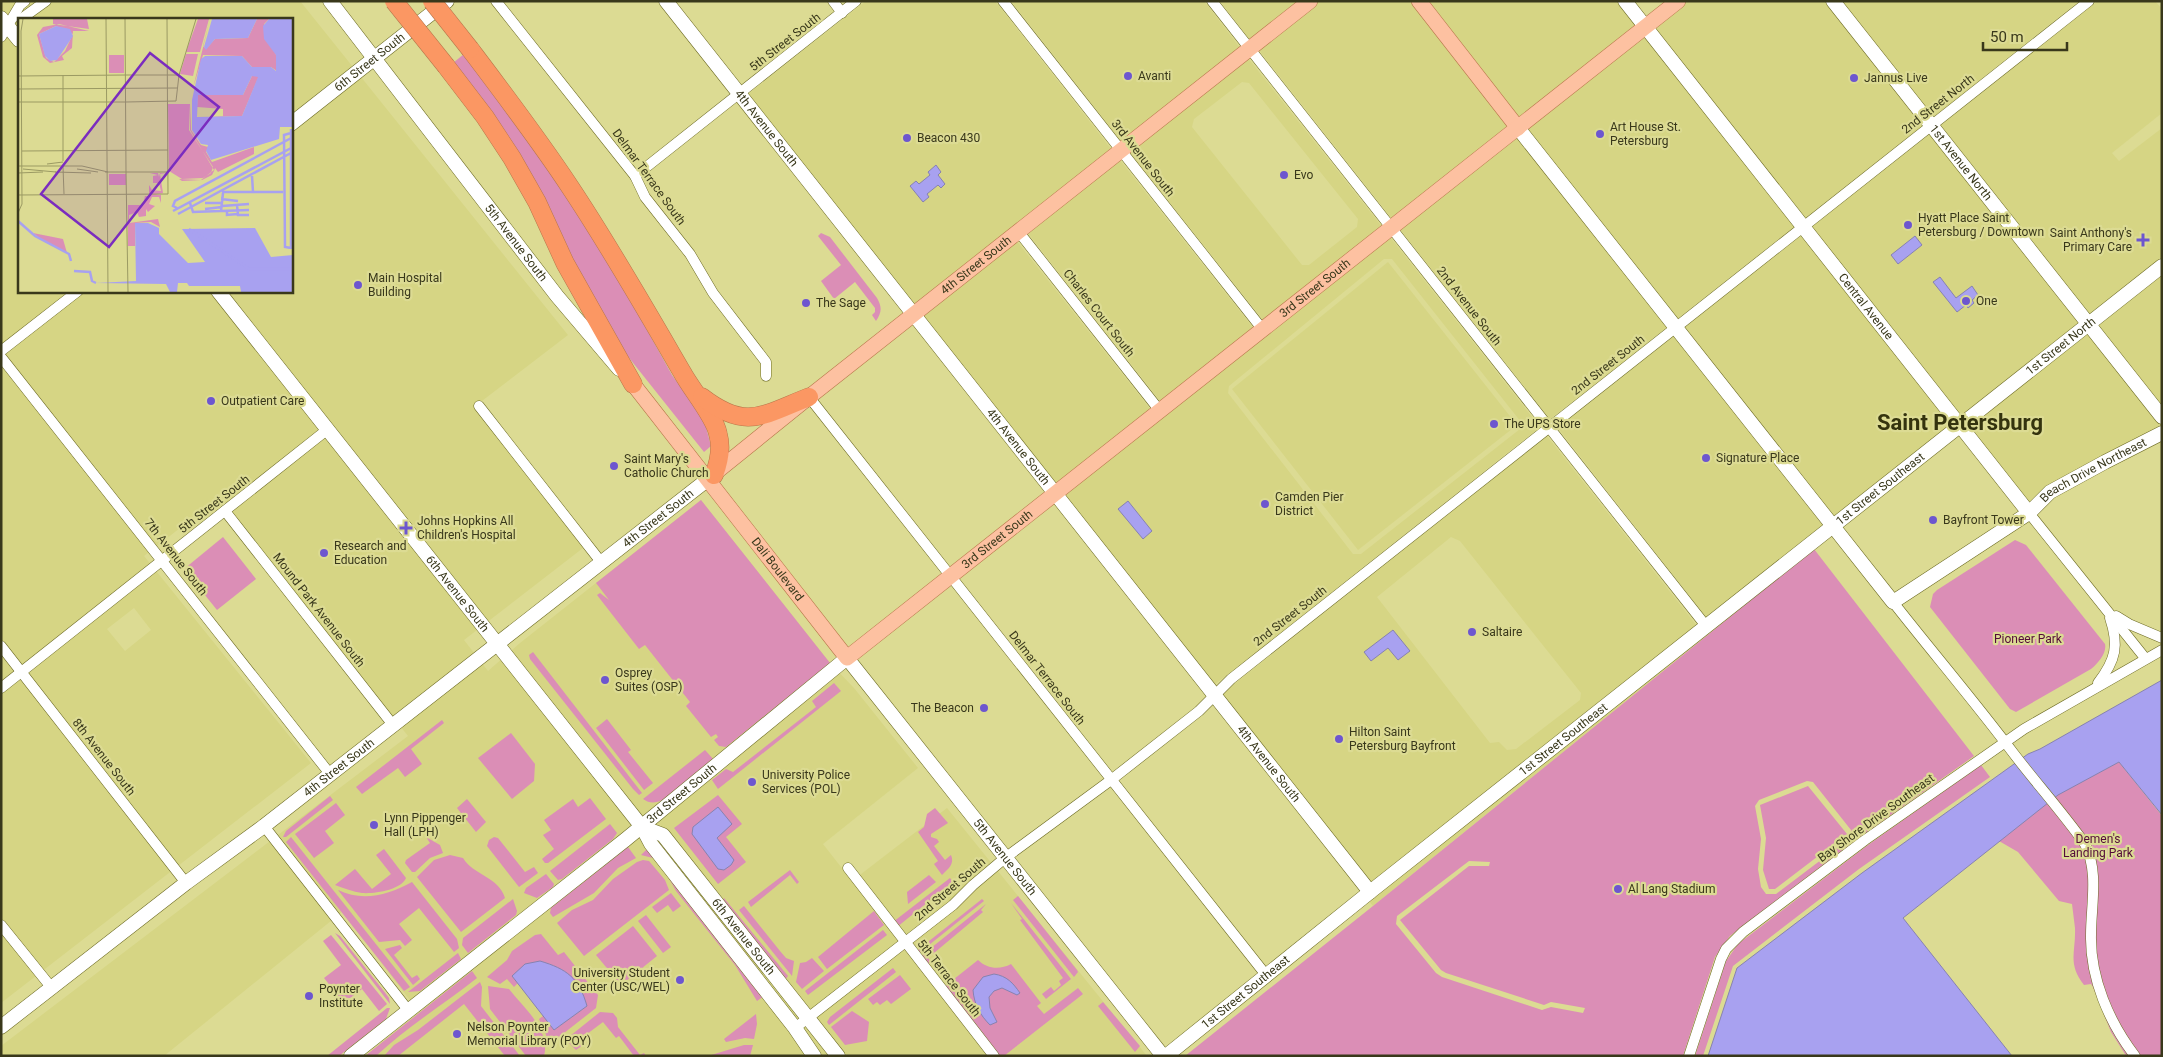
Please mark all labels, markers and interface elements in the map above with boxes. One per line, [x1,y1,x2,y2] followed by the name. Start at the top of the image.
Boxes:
[747,10,823,74] street label: 5th Street South
[18,18,292,292] inset map
[1983,20,2067,52] scale bar
[1990,28,2024,46] text: 50 m
[331,30,408,94] street label: 6th Street South
[1138,69,1171,83] place label: Avanti
[1122,70,1134,82] marker: Avanti
[1864,71,1928,85] place label: Jannus Live
[1899,71,1977,137] street label: 2nd Street North
[1848,72,1860,84] marker: Jannus Live
[732,87,801,169] street label: 4th Avenue South
[1109,117,1177,199] street label: 3rd Avenue South
[1610,120,1681,148] place label: Art House St. Petersburg
[1927,122,1995,203] street label: 1st Avenue North
[610,126,688,228] street label: Delmar Terrace South
[1594,128,1606,140] marker: Art House St. Petersburg
[917,131,981,145] place label: Beacon 430
[901,132,913,144] marker: Beacon 430
[1294,168,1313,182] place label: Evo
[1278,169,1290,181] marker: Evo
[482,201,550,284] street label: 5th Avenue South
[1918,211,2044,239] place label: Hyatt Place Saint Petersburg / Downtown
[1902,219,1914,231] marker: Hyatt Place Saint Petersburg / Downtown
[2050,226,2132,254] place label: Saint Anthony's Primary Care
[938,233,1014,297] street label: 4th Street South
[2136,233,2150,247] marker: Saint Anthony's Primary Care
[1277,256,1353,320] street label: 3rd Street South
[1434,264,1504,348] street label: 2nd Avenue South
[1061,266,1137,360] street label: Charles Court South
[368,271,442,299] place label: Main Hospital Building
[1836,271,1896,342] street label: Central Avenue
[352,279,364,291] marker: Main Hospital Building
[1976,294,1997,308] place label: One
[1960,295,1972,307] marker: One
[816,296,866,310] place label: The Sage
[800,297,812,309] marker: The Sage
[2023,314,2098,378] street label: 1st Street North
[1569,332,1647,398] street label: 2nd Street South
[221,394,304,408] place label: Outpatient Care
[205,395,217,407] marker: Outpatient Care
[984,406,1053,488] street label: 4th Avenue South
[1877,410,2043,435] district label: Saint Petersburg
[1504,417,1581,431] place label: The UPS Store
[1488,418,1500,430] marker: The UPS Store
[2037,435,2149,505] street label: Beach Drive Northeast
[1833,450,1927,528] street label: 1st Street Southeast
[1716,451,1799,465] place label: Signature Place
[624,452,709,480] place label: Saint Mary's Catholic Church
[1700,452,1712,464] marker: Signature Place
[608,460,620,472] marker: Saint Mary's Catholic Church
[176,472,252,536] street label: 5th Street South
[620,486,696,550] street label: 4th Street South
[1275,490,1344,518] place label: Camden Pier District
[1259,498,1271,510] marker: Camden Pier District
[959,507,1035,572] street label: 3rd Street South
[1943,513,2024,527] place label: Bayfront Tower
[417,514,516,542] place label: Johns Hopkins All Children's Hospital
[1927,514,1939,526] marker: Bayfront Tower
[142,516,210,598] street label: 7th Avenue South
[399,521,413,535] marker: Johns Hopkins All Children's Hospital
[749,535,807,604] street label: Dali Boulevard
[334,539,407,567] place label: Research and Education
[318,547,330,559] marker: Research and Education
[270,550,368,670] street label: Mound Park Avenue South
[423,553,492,635] street label: 6th Avenue South
[1251,583,1329,649] street label: 2nd Street South
[1482,625,1522,639] place label: Saltaire
[1466,626,1478,638] marker: Saltaire
[1006,628,1088,728] street label: Delmar Terrace South
[1994,632,2063,646] park label: Pioneer Park
[615,666,682,694] place label: Osprey Suites (OSP)
[599,674,611,686] marker: Osprey Suites (OSP)
[1516,700,1610,779] street label: 1st Street Southeast
[911,701,974,715] place label: The Beacon
[978,702,990,714] marker: The Beacon
[70,716,138,798] street label: 8th Avenue South
[1234,723,1303,805] street label: 4th Avenue South
[1349,725,1456,753] place label: Hilton Saint Petersburg Bayfront
[1333,733,1345,745] marker: Hilton Saint Petersburg Bayfront
[301,736,377,800] street label: 4th Street South
[644,761,719,826] street label: 3rd Street South
[762,768,850,796] place label: University Police Services (POL)
[1815,771,1937,865] street label: Bay Shore Drive Southeast
[746,776,758,788] marker: University Police Services (POL)
[384,811,466,839] place label: Lynn Pippenger Hall (LPH)
[970,816,1040,898] street label: 5th Avenue South
[368,819,380,831] marker: Lynn Pippenger Hall (LPH)
[2063,832,2134,860] park label: Demen's Landing Park
[912,855,988,923] street label: 2nd Street South
[1628,882,1715,896] place label: Al Lang Stadium
[1612,883,1624,895] marker: Al Lang Stadium
[709,895,778,978] street label: 6th Avenue South
[915,937,983,1019] street label: 5th Terrace South
[1199,953,1292,1032] street label: 1st Street Southeast
[572,966,670,994] place label: University Student Center (USC/WEL)
[674,974,686,986] marker: University Student Center (USC/WEL)
[319,982,363,1010] place label: Poynter Institute
[303,990,315,1002] marker: Poynter Institute
[467,1020,591,1048] place label: Nelson Poynter Memorial Library (POY)
[451,1028,463,1040] marker: Nelson Poynter Memorial Library (POY)

